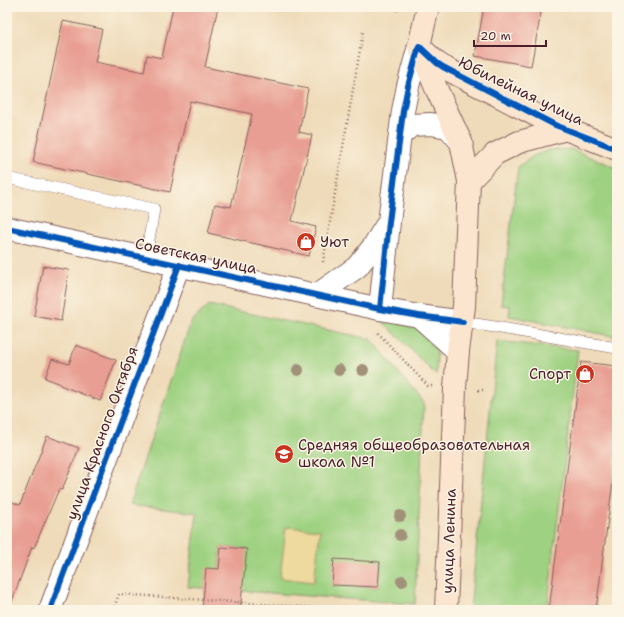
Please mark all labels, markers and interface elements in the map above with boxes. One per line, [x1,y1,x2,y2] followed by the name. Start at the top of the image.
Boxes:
[474,22,546,48] scale bar
[480,28,511,44] text: 20 m
[455,52,587,130] street label: Юбилейная улица
[295,231,317,253] shop icon: Уют
[320,232,349,252] place label: Уют
[133,233,259,279] street label: Советская улица
[61,344,143,522] street label: улица Красного Октября
[574,363,596,385] shop icon: Спорт
[529,364,571,384] place label: Спорт
[298,435,530,472] place label: Средняя общеобразовательная школа №1
[273,443,295,465] school or university icon: Средняя общеобразовательная школа №1
[437,487,461,594] street label: улица Ленина

